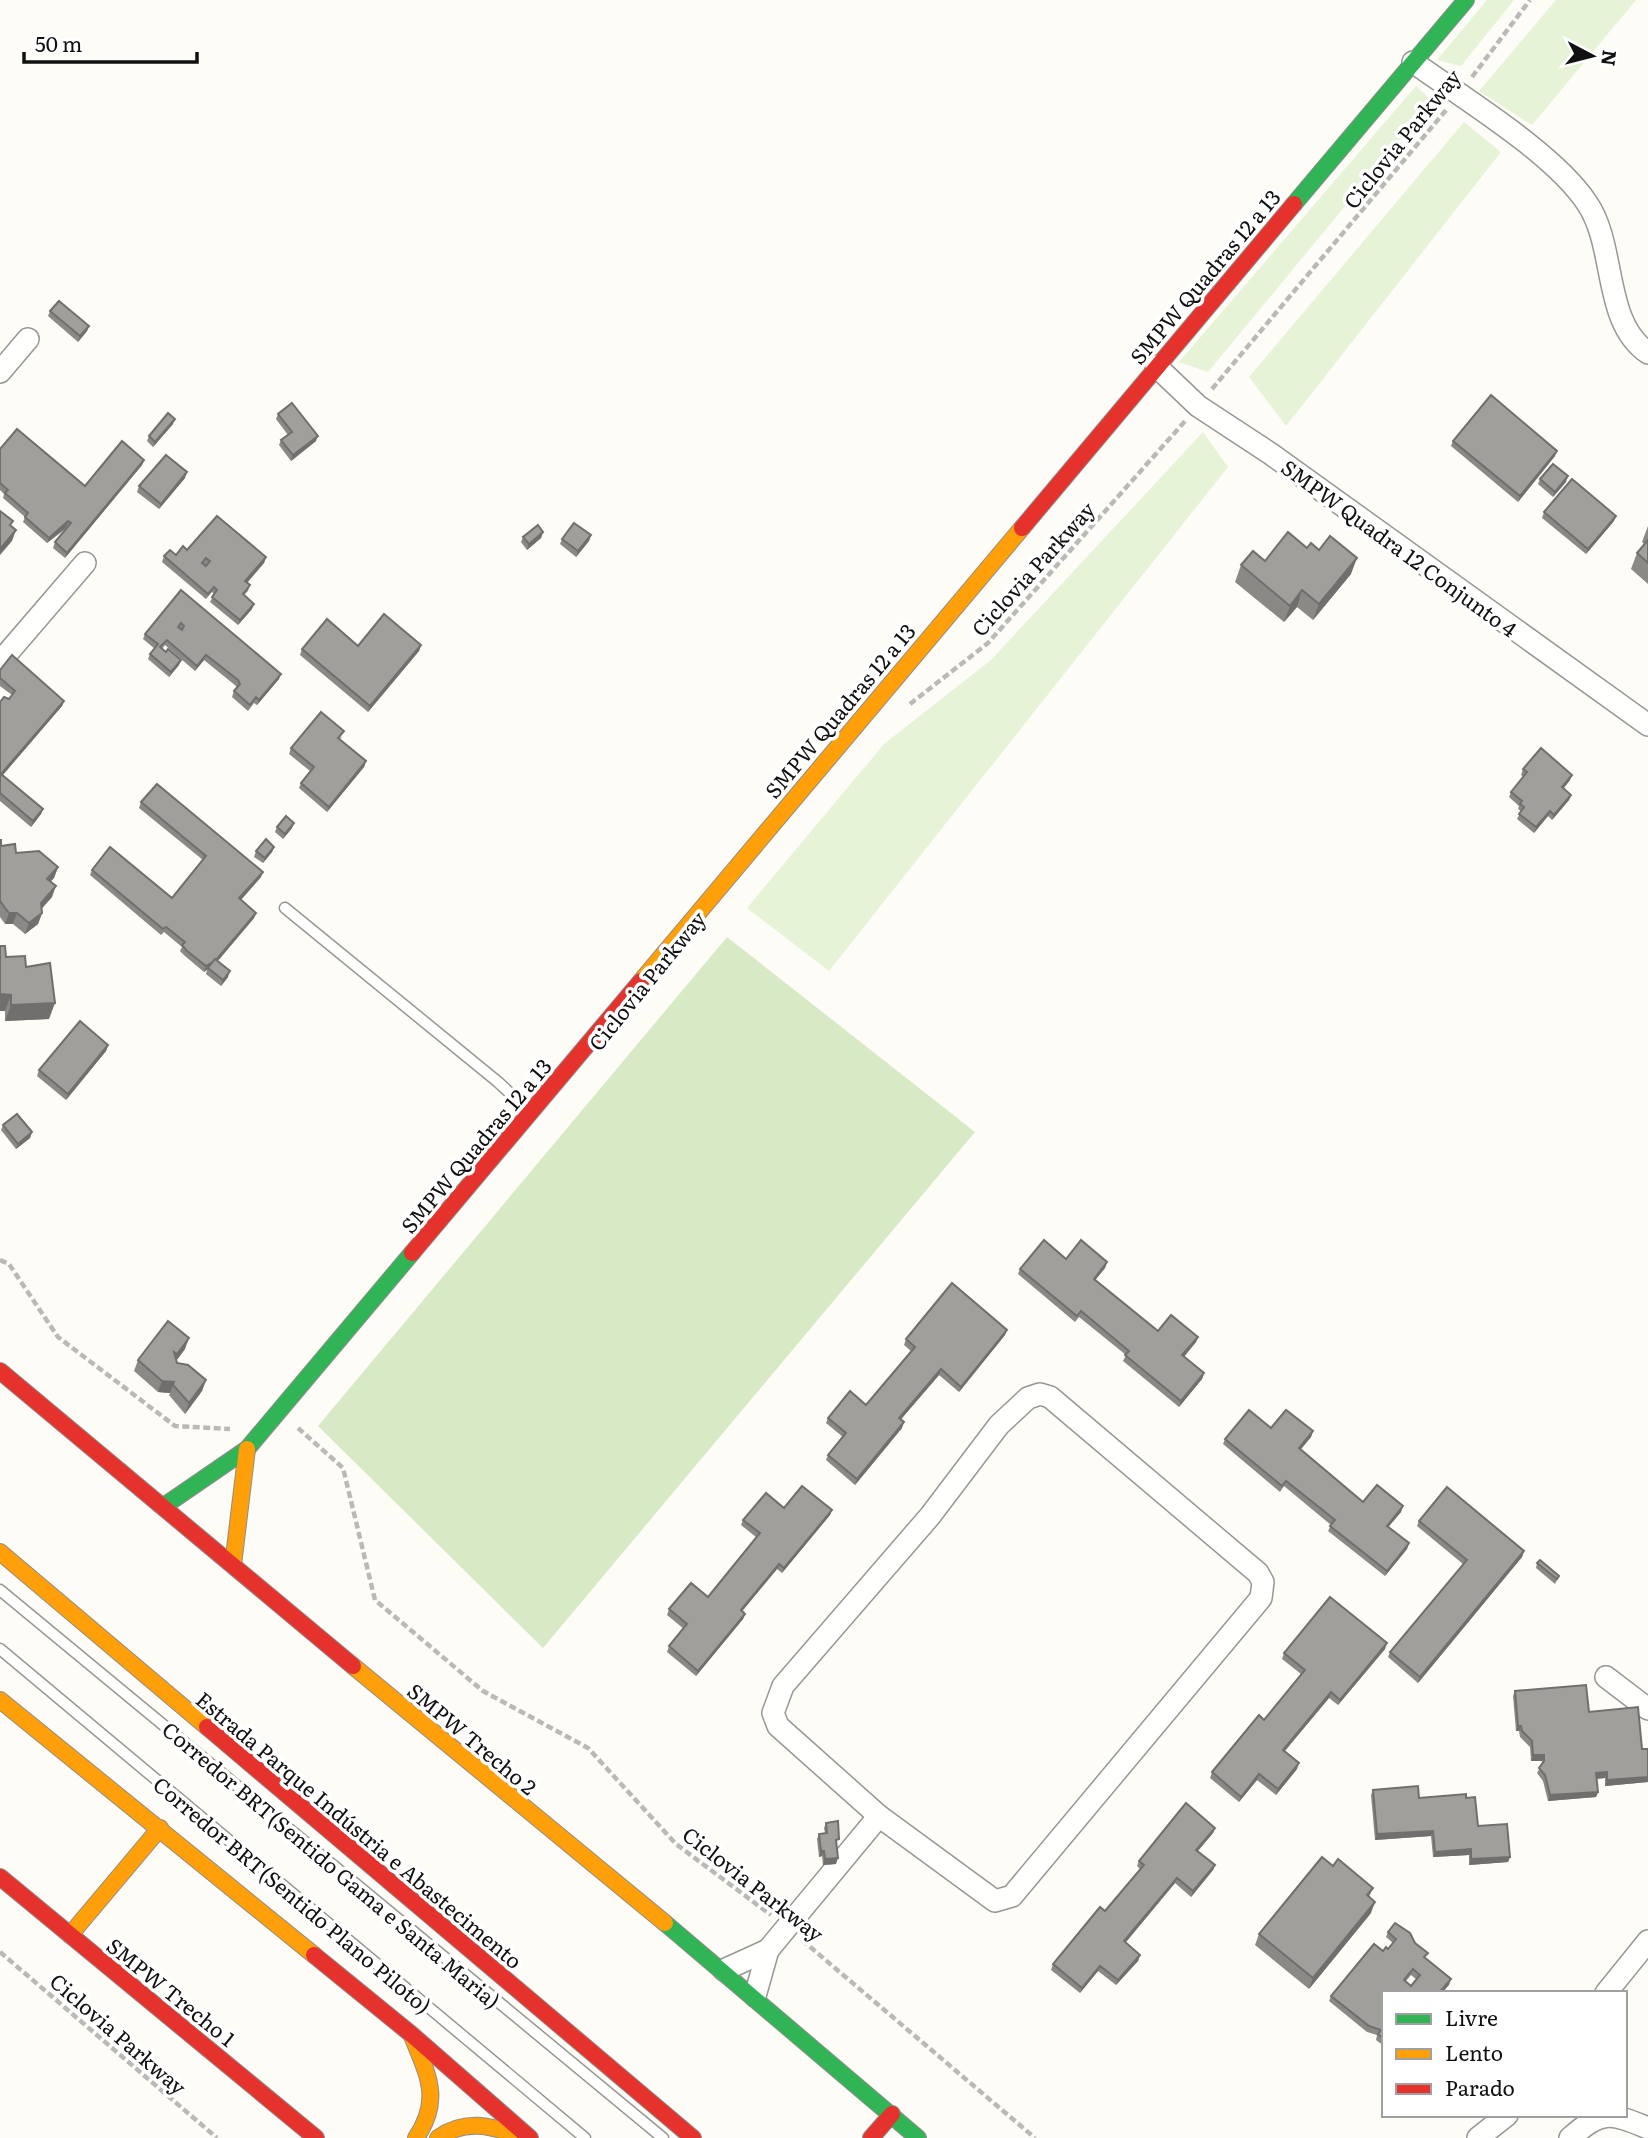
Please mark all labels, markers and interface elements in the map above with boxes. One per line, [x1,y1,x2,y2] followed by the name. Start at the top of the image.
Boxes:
[24,21,198,65] scale bar
[1557,21,1627,91] north arrow
[35,27,82,58] text: 50 m
[1595,49,1625,68] text: N
[1335,61,1468,214] street label: Ciclovia Parkway
[1121,182,1287,370] street label: SMPW Quadras 12 a 13
[1276,451,1525,644] street label: SMPW Quadra 12 Conjunto 4
[963,493,1102,642] street label: Ciclovia Parkway
[756,616,922,804] street label: SMPW Quadras 12 a 13
[580,903,713,1056] street label: Ciclovia Parkway
[392,1051,558,1239] street label: SMPW Quadras 12 a 13
[402,1675,544,1801] street label: SMPW Trecho 2
[190,1683,530,1975] street label: Estrada Parque Indústria e Abastecimento
[156,1713,508,2015] street label: Corredor BRT(Sentido Gama e Santa Maria)
[147,1768,439,2020] street label: Corredor BRT(Sentido Plano Piloto)
[677,1818,832,1949] street label: Ciclovia Parkway
[101,1929,243,2053] street label: SMPW Trecho 1
[44,1965,195,2102] street label: Ciclovia Parkway
[1382,1991,1627,2117] legend
[1445,2001,1498,2032] text: Livre
[1445,2036,1503,2067] text: Lento
[1445,2071,1515,2102] text: Parado

